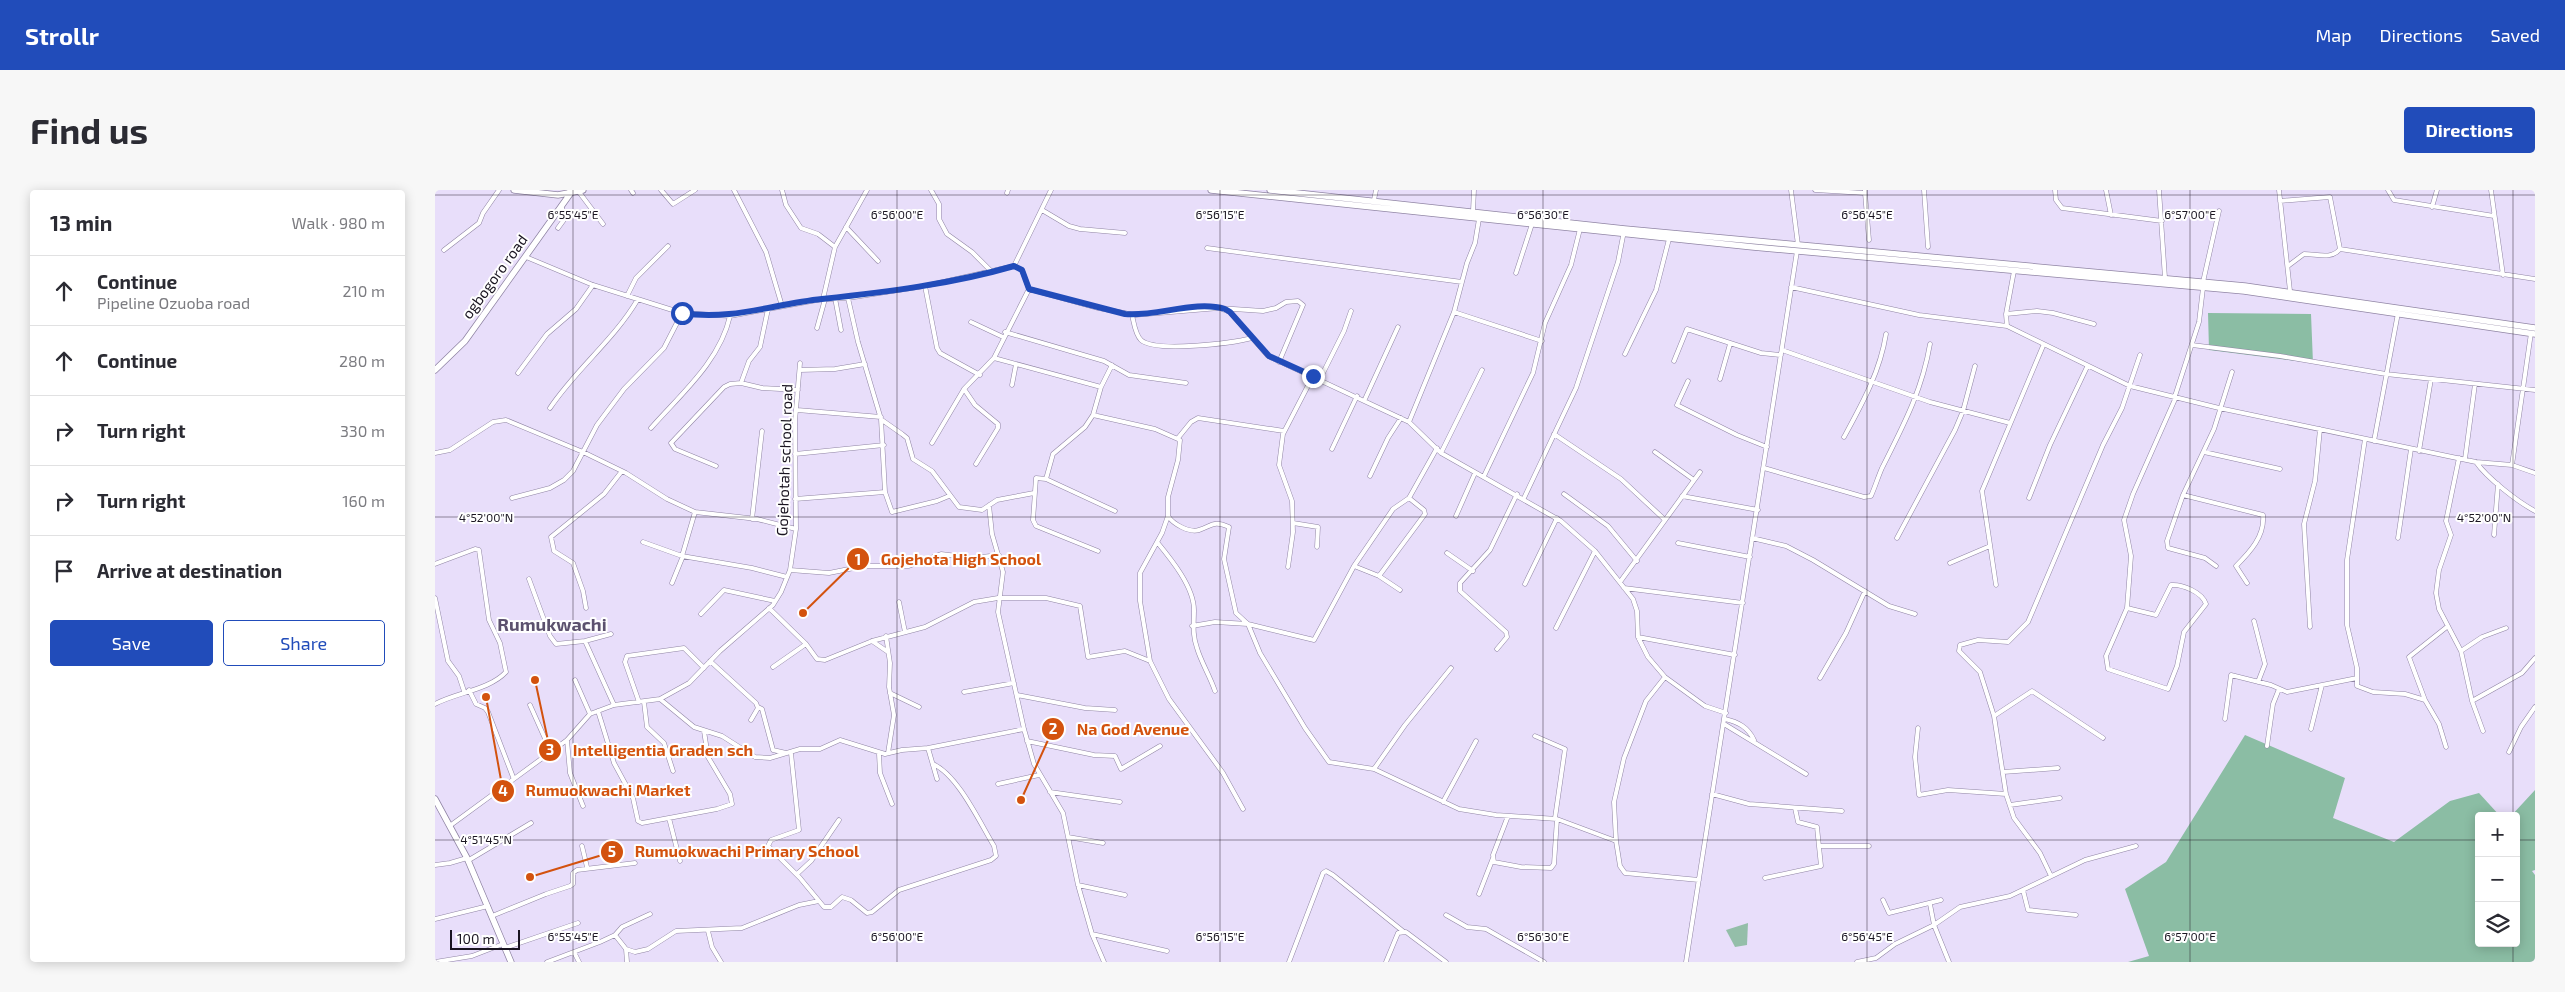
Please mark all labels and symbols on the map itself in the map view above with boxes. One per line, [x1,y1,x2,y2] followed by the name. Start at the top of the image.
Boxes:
[547,207,599,221] text: 6°55'45"E
[871,207,924,221] text: 6°56'00"E
[1195,207,1245,221] text: 6°56'15"E
[1517,207,1569,221] text: 6°56'30"E
[1841,207,1893,221] text: 6°56'45"E
[2164,207,2216,221] text: 6°57'00"E
[458,231,531,322] street label: ogbogoro road
[671,302,694,325] route start
[1302,365,1325,388] route end
[772,384,797,536] street label: Gojehotah school road
[459,510,513,524] text: 4°52'00"N
[2457,510,2511,524] text: 4°52'00"N
[846,544,1051,575] callout: Gojehota High School
[881,549,1042,568] text: Gojehota High School
[855,550,861,568] text: 1
[497,613,607,635] district label: Rumukwachi
[1041,714,1199,745] callout: Na God Avenue
[1049,719,1058,737] text: 2
[1077,719,1189,738] text: Na God Avenue
[538,735,763,766] callout: Intelligentia Graden sch
[546,740,554,758] text: 3
[573,740,753,759] text: Intelligentia Graden sch
[491,775,701,806] callout: Rumuokwachi Market
[526,780,691,799] text: Rumuokwachi Market
[498,781,508,799] text: 4
[460,832,512,846] text: 4°51'45"N
[599,836,869,867] callout: Rumuokwachi Primary School
[635,841,860,861] text: Rumuokwachi Primary School
[608,842,616,860] text: 5
[450,927,520,950] scale bar
[547,929,599,943] text: 6°55'45"E
[871,929,924,943] text: 6°56'00"E
[1195,929,1245,943] text: 6°56'15"E
[1517,929,1569,943] text: 6°56'30"E
[1841,929,1893,943] text: 6°56'45"E
[2164,929,2216,943] text: 6°57'00"E

